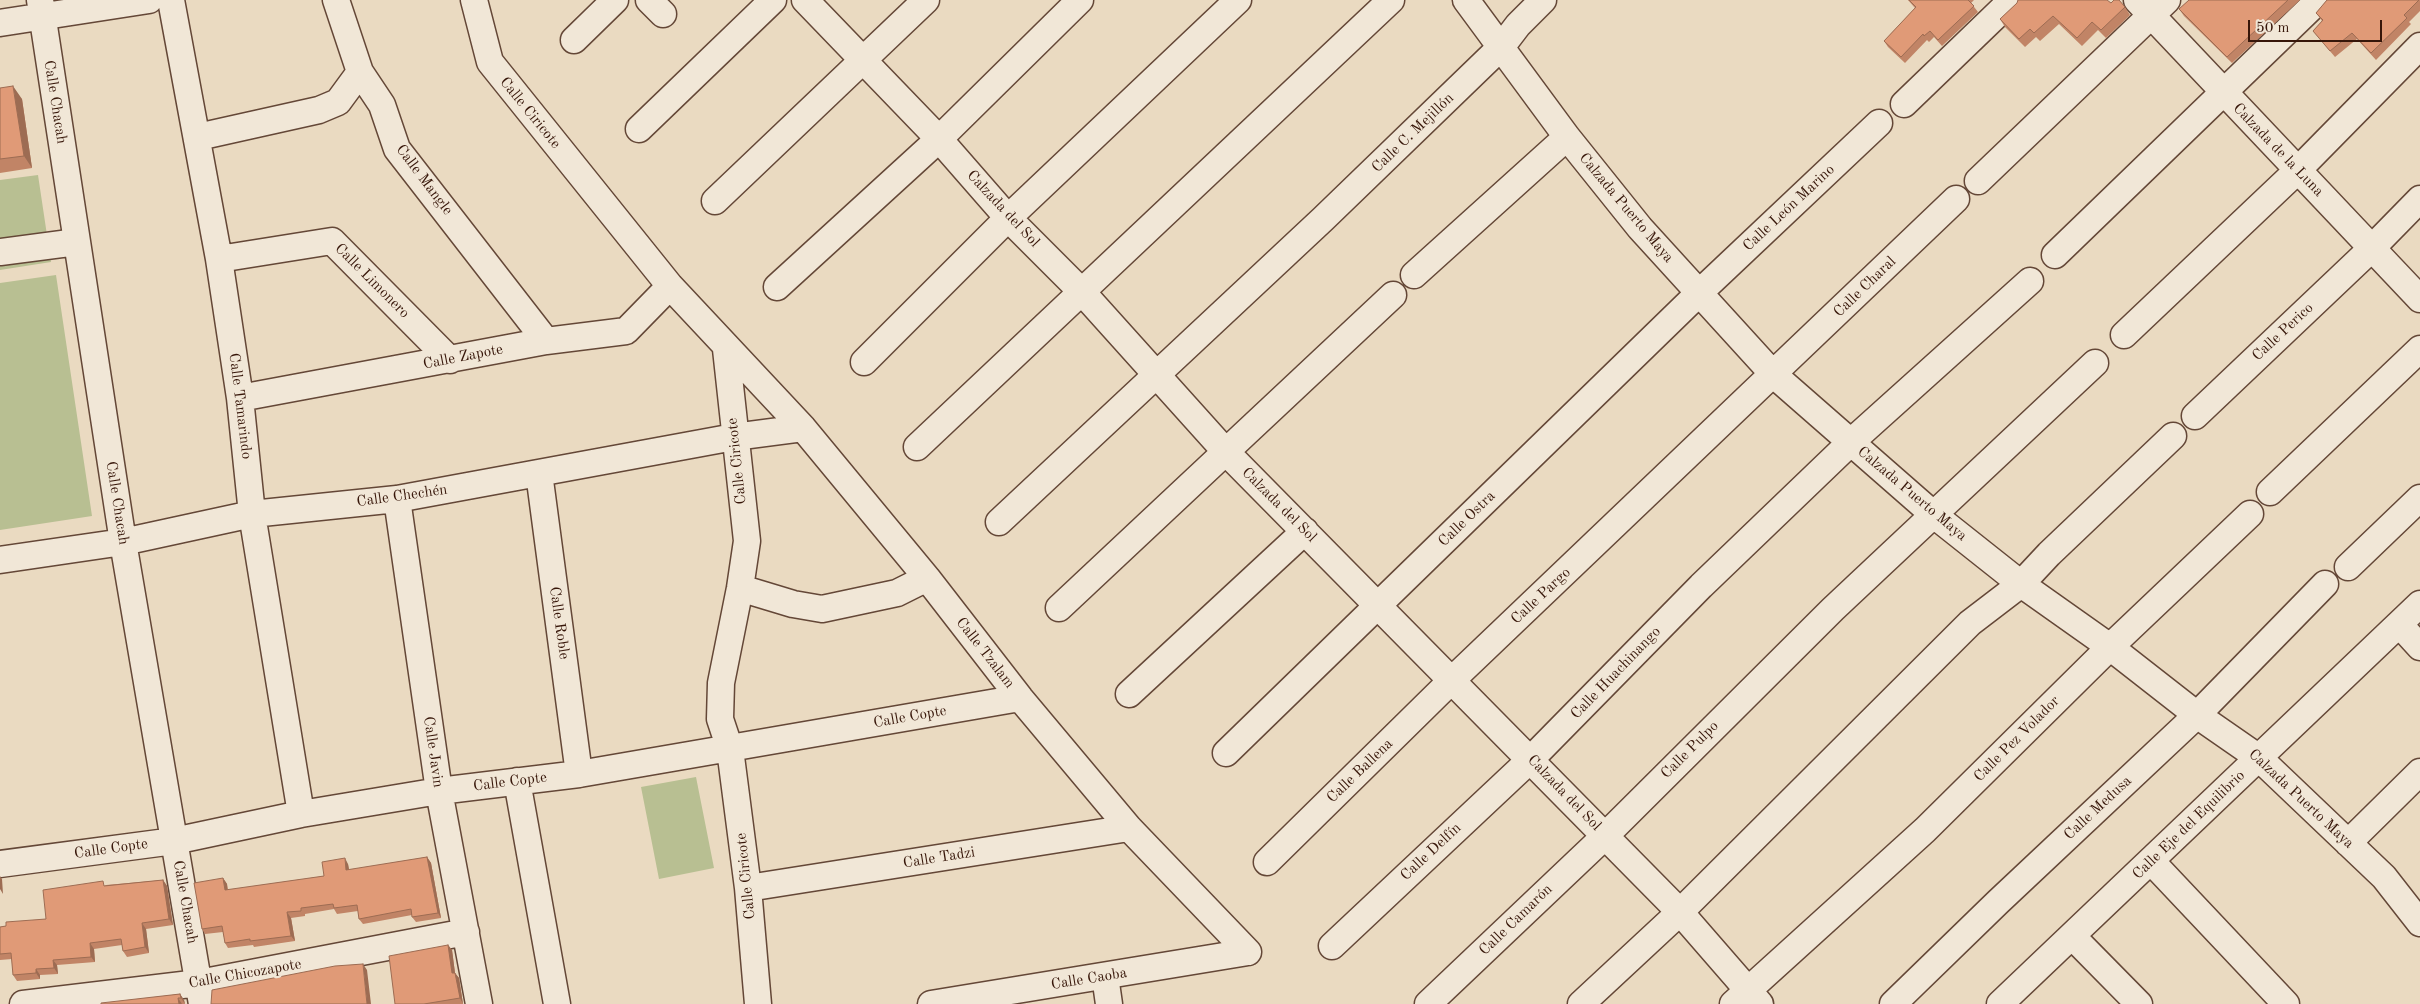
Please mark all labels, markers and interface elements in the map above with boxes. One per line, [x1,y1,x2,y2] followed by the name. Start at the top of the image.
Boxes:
[2250,10,2384,42] scale bar
[2256,21,2290,36] text: 50 m
[40,59,70,145] street label: Calle Chacah
[496,73,564,153] street label: Calle Ciricote
[1368,89,1458,177] street label: Calle C. Mejillón
[2229,99,2327,201] street label: Calzada de la Luna
[392,141,456,219] street label: Calle Mangle
[1575,149,1677,267] street label: Calzada Puerto Maya
[1739,161,1839,255] street label: Calle León Marino
[963,167,1043,251] street label: Calzada del Sol
[331,240,413,322] street label: Calle Limonero
[1830,253,1900,321] street label: Calle Charal
[2249,299,2317,365] street label: Calle Perico
[421,340,505,374] street label: Calle Zapote
[225,352,255,460] street label: Calle Tamarindo
[723,417,751,505] street label: Calle Ciricote
[1853,443,1971,545] street label: Calzada Puerto Maya
[102,460,132,546] street label: Calle Chacah
[1238,464,1320,546] street label: Calzada del Sol
[355,481,449,511] street label: Calle Chechén
[1435,487,1499,551] street label: Calle Ostra
[1507,564,1575,628] street label: Calle Pargo
[545,585,573,661] street label: Calle Roble
[952,614,1018,692] street label: Calle Tzalam
[1567,623,1665,723] street label: Calle Huachinango
[1970,692,2064,786] street label: Calle Pez Volador
[872,702,948,732] street label: Calle Copte
[419,715,447,789] street label: Calle Javin
[1657,717,1723,783] street label: Calle Pulpo
[1323,735,1397,807] street label: Calle Ballena
[2244,745,2358,853] street label: Calzada Puerto Maya
[1523,751,1605,835] street label: Calzada del Sol
[2129,767,2249,883] street label: Calle Eje del Equilibrio
[472,769,548,795] street label: Calle Copte
[2060,772,2136,844] street label: Calle Medusa
[1397,819,1465,885] street label: Calle Delfín
[732,832,760,920] street label: Calle Ciricote
[73,835,149,863] street label: Calle Copte
[902,843,976,873] street label: Calle Tadzi
[169,859,201,945] street label: Calle Chacah
[1476,880,1556,960] street label: Calle Camarón
[187,955,303,993] street label: Calle Chicozapote
[1050,964,1128,994] street label: Calle Caoba

